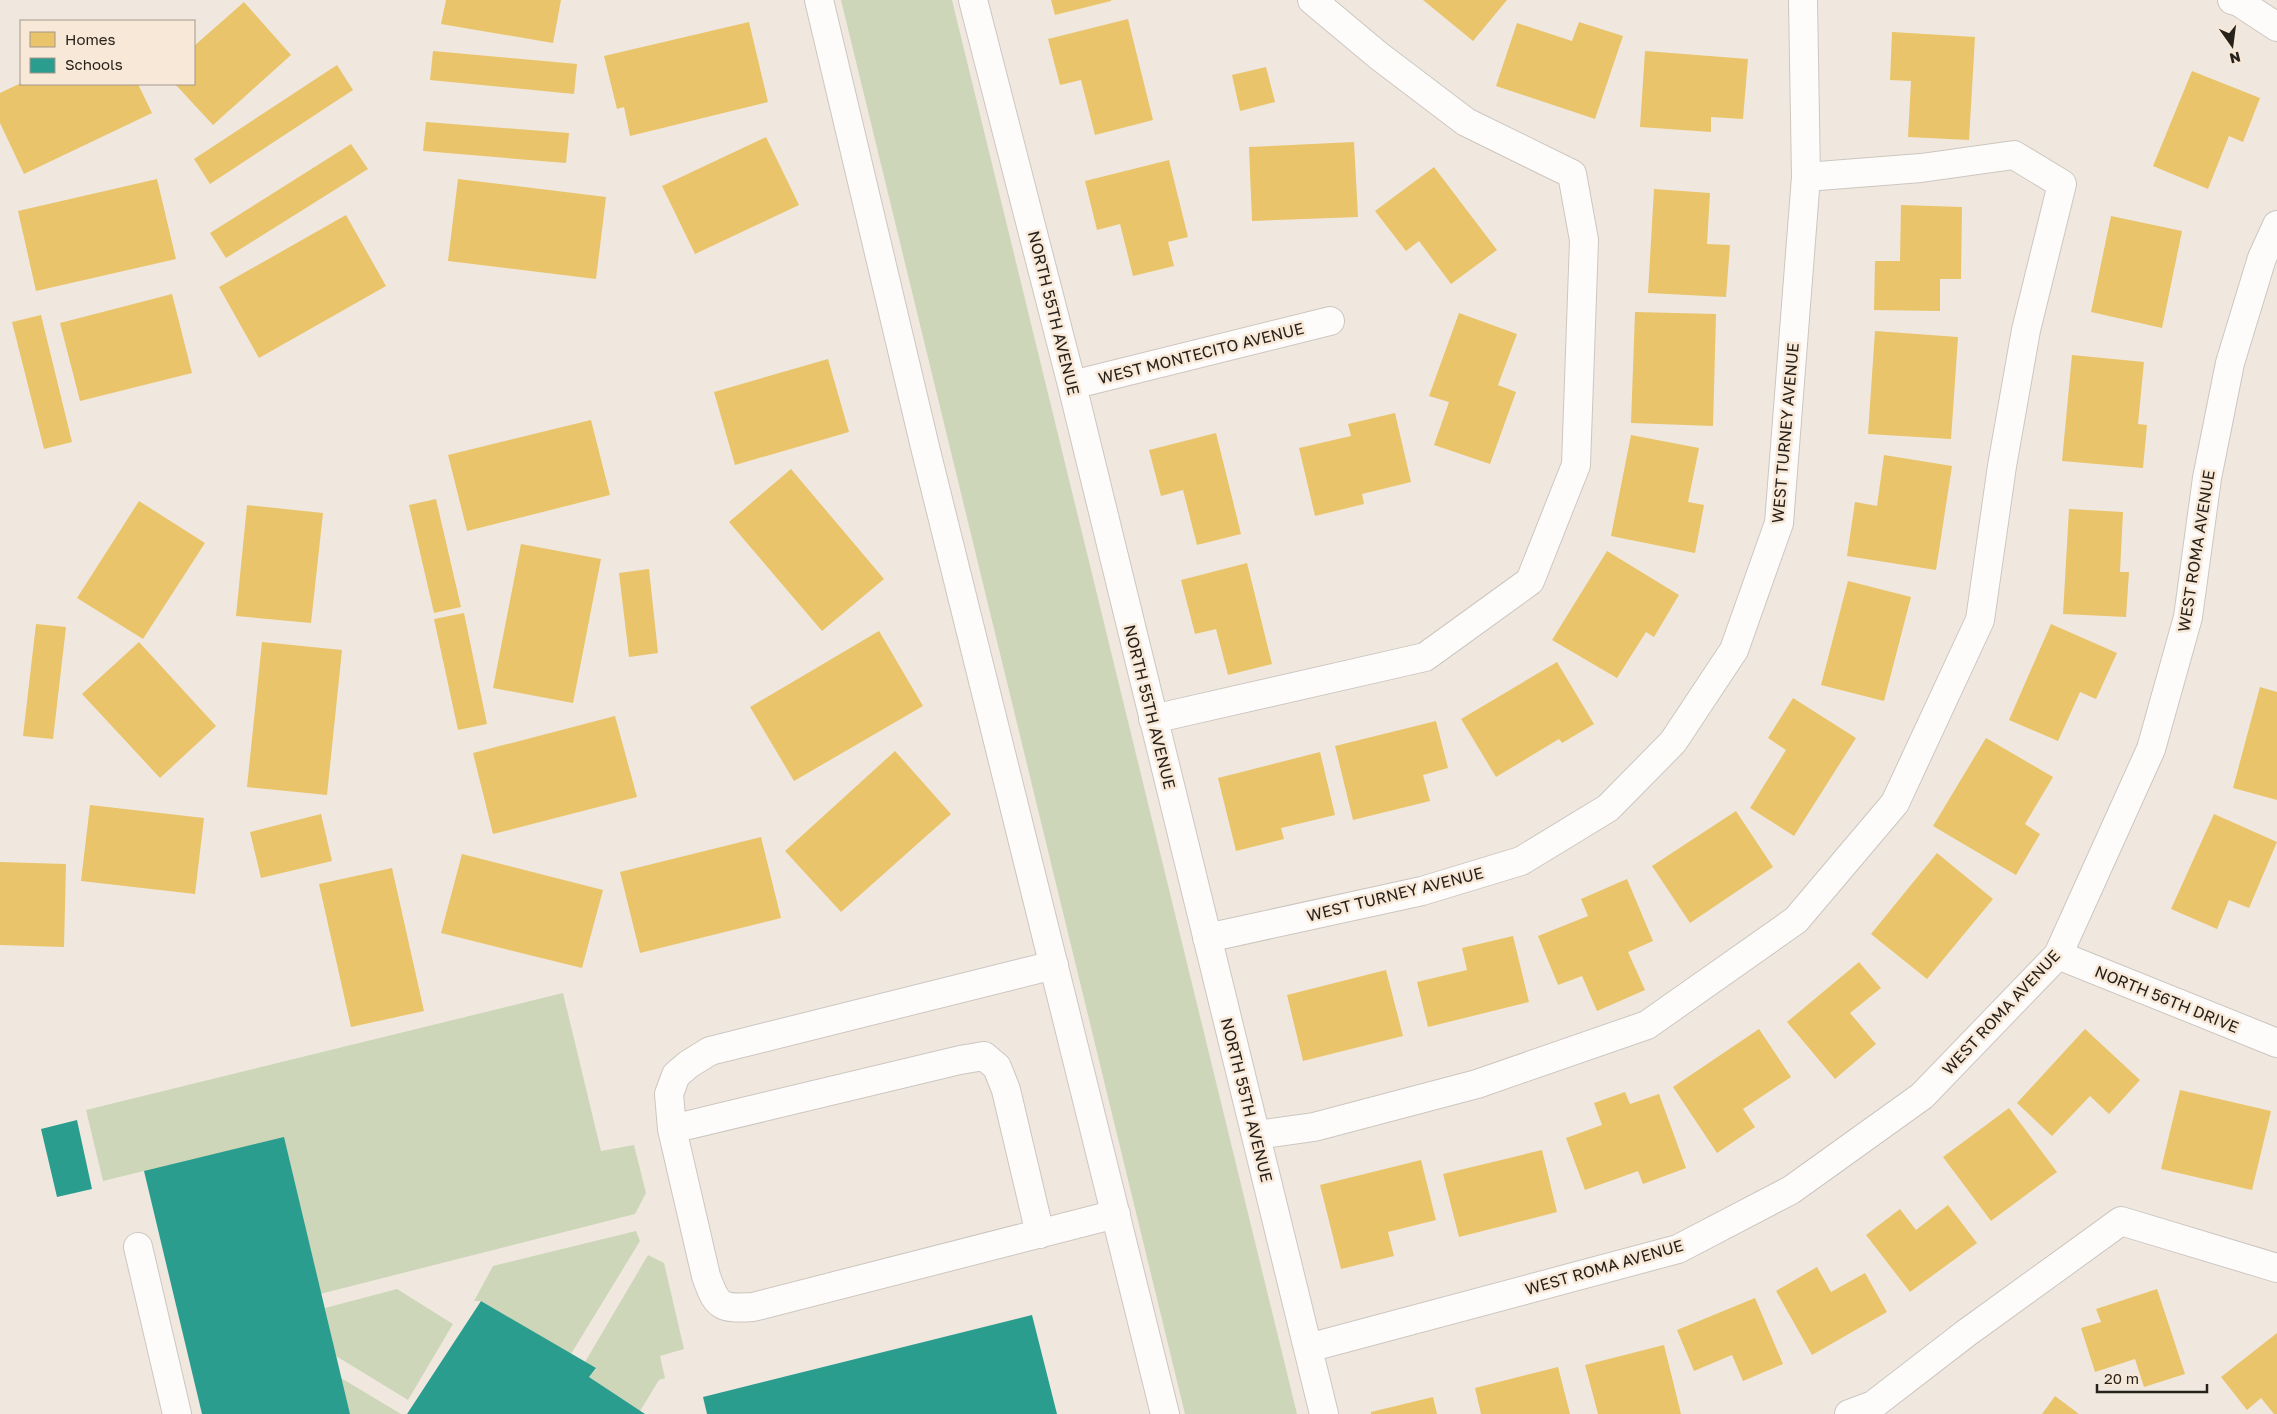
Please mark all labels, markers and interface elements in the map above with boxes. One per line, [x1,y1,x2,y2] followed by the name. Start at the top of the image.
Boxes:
[20,20,195,85] legend
[2207,20,2257,70] north arrow
[65,30,115,48] text: Homes
[2228,49,2242,68] text: N
[65,55,123,73] text: Schools
[1024,229,1084,397] street label: NORTH 55TH AVENUE
[1096,318,1306,388] street label: WEST MONTECITO AVENUE
[1767,342,1803,524] street label: WEST TURNEY AVENUE
[2173,469,2219,633] street label: WEST ROMA AVENUE
[1120,623,1180,791] street label: NORTH 55TH AVENUE
[1305,862,1485,926] street label: WEST TURNEY AVENUE
[1938,945,2064,1079] street label: WEST ROMA AVENUE
[2092,961,2242,1037] street label: NORTH 56TH DRIVE
[1217,1016,1277,1184] street label: NORTH 55TH AVENUE
[1523,1235,1685,1299] street label: WEST ROMA AVENUE
[2097,1362,2207,1394] scale bar
[2104,1369,2139,1387] text: 20 m

